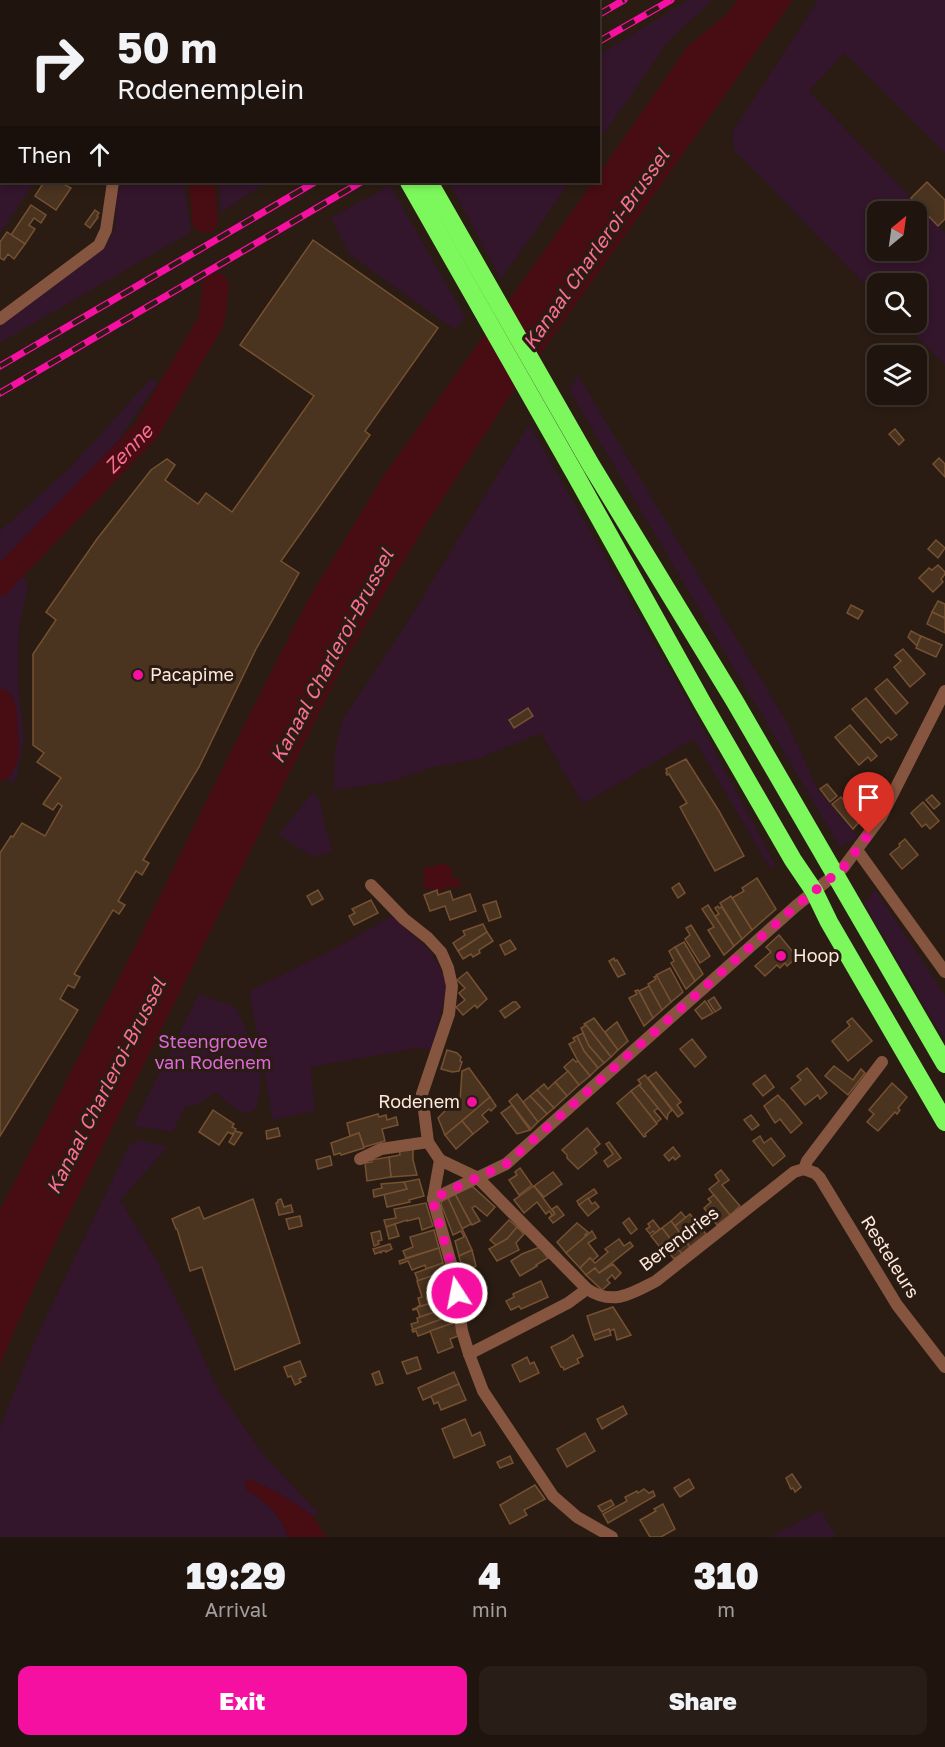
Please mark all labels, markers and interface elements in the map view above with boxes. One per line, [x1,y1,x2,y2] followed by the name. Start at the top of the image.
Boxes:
[117,22,217,72] text: 50 m
[18,24,96,102] icon: right
[117,73,304,105] text: Rodenemplein
[83,138,116,171] icon: ahead
[18,141,71,168] text: Then
[517,143,674,353] water label: Kanaal Charleroi-Brussel
[867,201,927,261] north arrow
[867,201,927,405] map controls
[867,273,927,333] button: search
[867,345,927,405] button: layers
[99,417,158,478] water label: Zenne
[264,544,398,767] water label: Kanaal Charleroi-Brussel
[150,663,234,685] place label: Pacapime
[131,668,145,682] marker: Pacapime
[843,772,894,834] pin
[852,781,885,814] icon: arrive
[793,944,839,966] place label: Hoop
[774,949,788,963] marker: Hoop
[40,973,170,1197] water label: Kanaal Charleroi-Brussel
[154,1030,272,1073] park label: Steengroeve van Rodenem
[378,1090,460,1112] place label: Rodenem
[465,1095,479,1109] marker: Rodenem
[634,1201,722,1275] street label: Berendries
[857,1211,925,1302] street label: Resteleurs
[425,1261,489,1325] position arrow
[186,1554,286,1597] text: 19:29
[478,1554,501,1597] text: 4
[693,1554,759,1597] text: 310
[205,1597,267,1621] text: Arrival
[472,1597,507,1621] text: min
[717,1597,735,1621] text: m
[18,1666,467,1735] button: Exit
[479,1666,927,1735] button: Share

